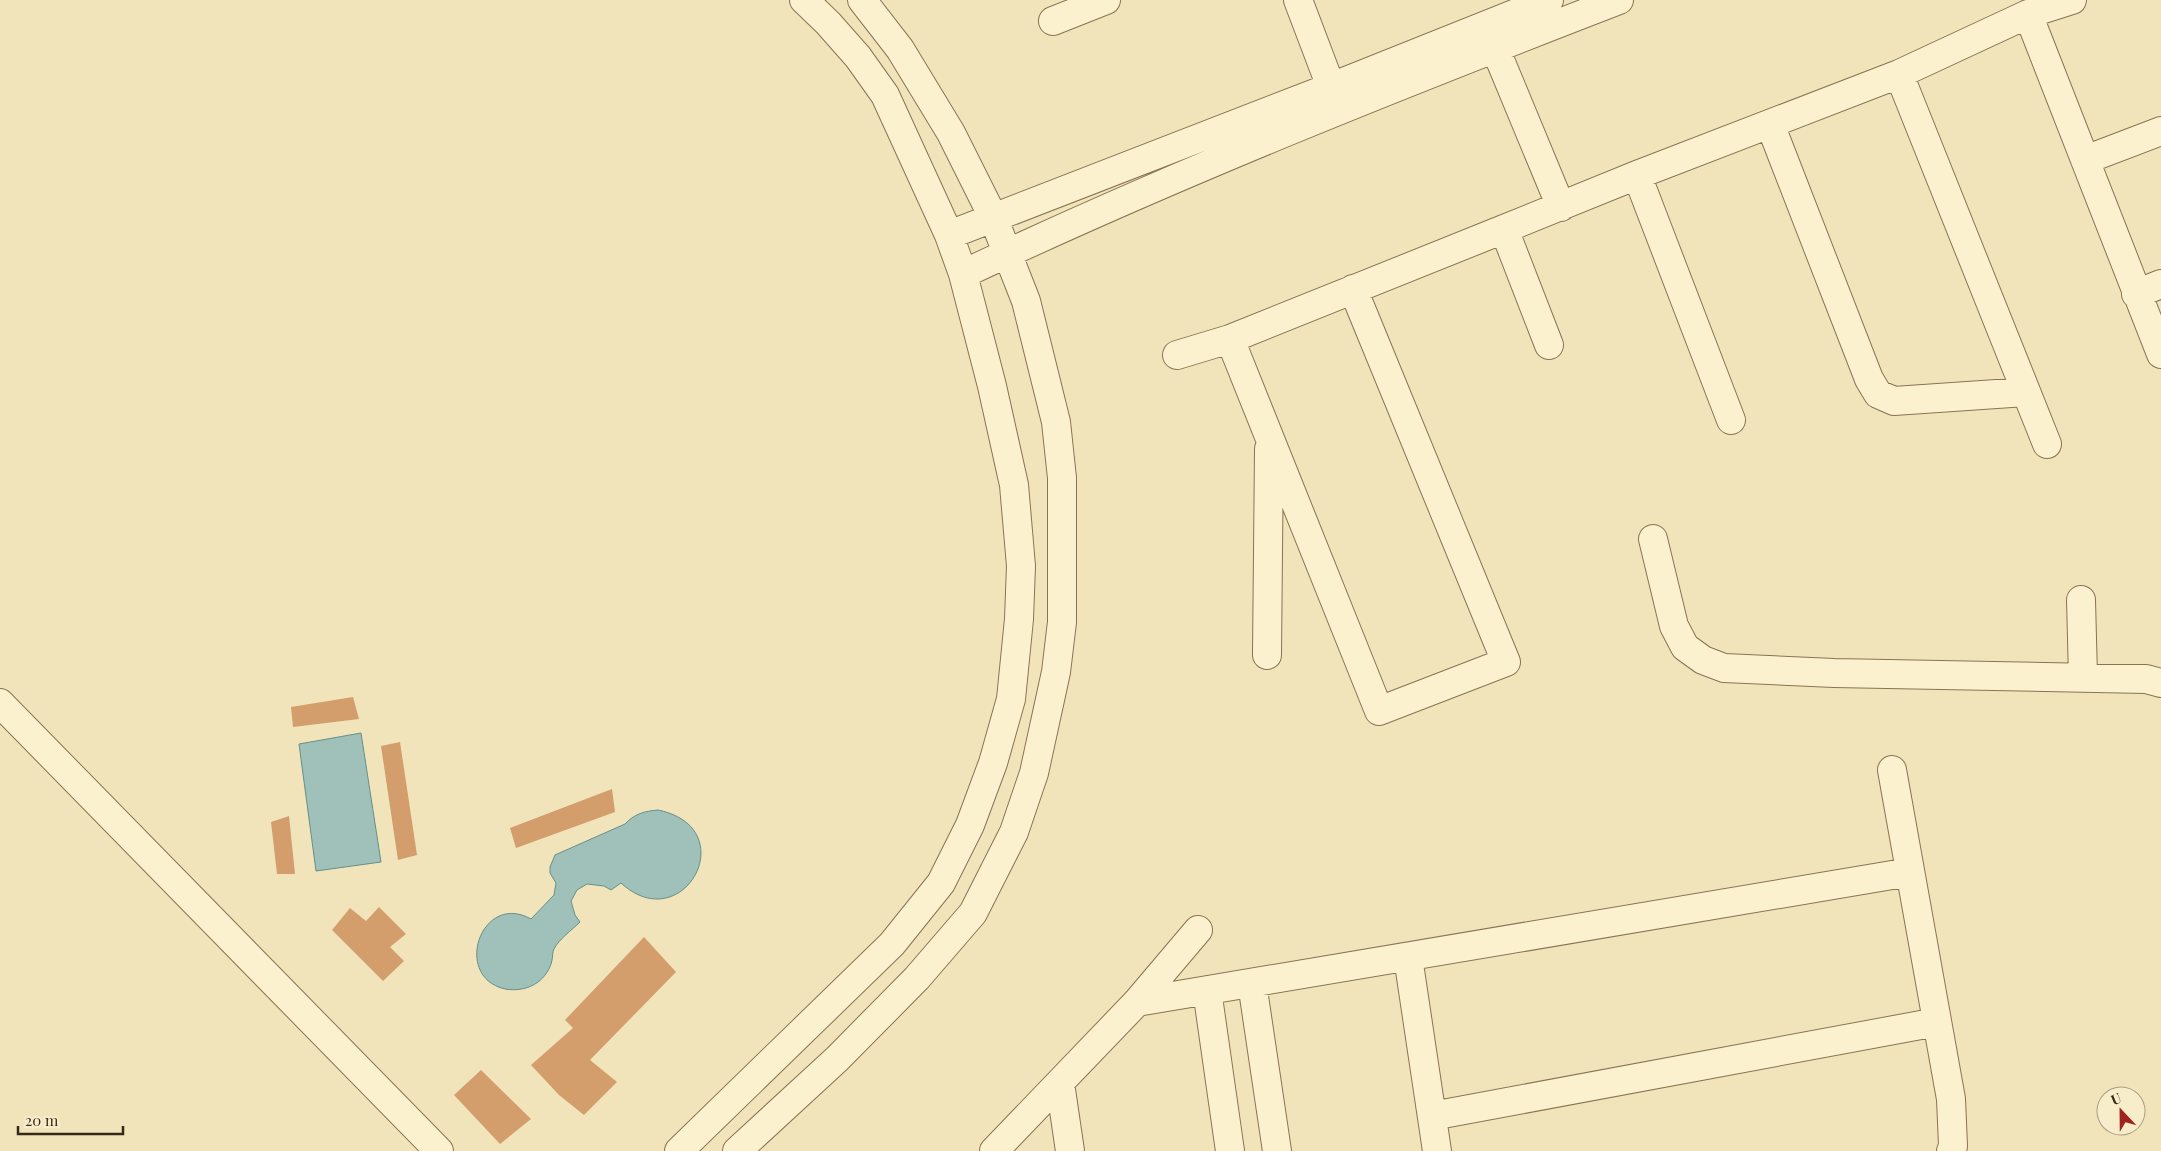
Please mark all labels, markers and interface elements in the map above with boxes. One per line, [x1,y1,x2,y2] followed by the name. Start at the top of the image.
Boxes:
[2096,1086,2146,1136] north arrow
[2108,1088,2124,1109] text: U
[18,1104,122,1136] scale bar
[25,1110,59,1130] text: 20 m

